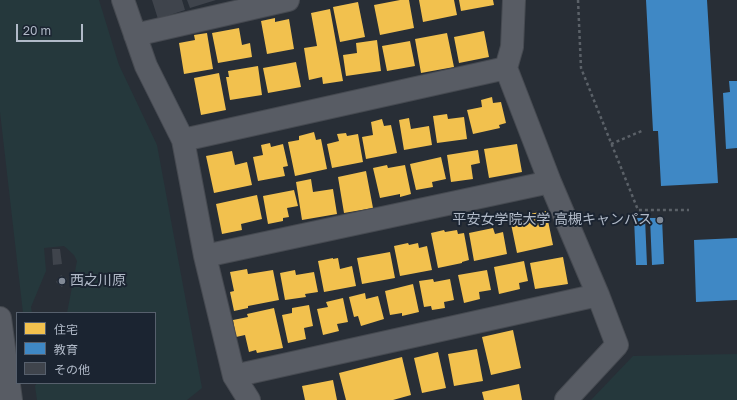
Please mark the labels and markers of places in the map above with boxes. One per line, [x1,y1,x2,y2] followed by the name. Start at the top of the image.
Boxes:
[453,212,652,228] place label: 平安女学院大学 高槻キャンパス
[655,215,665,225] marker: 平安女学院大学 高槻キャンパス
[70,273,126,289] place label: 西之川原
[57,276,67,286] marker: 西之川原

